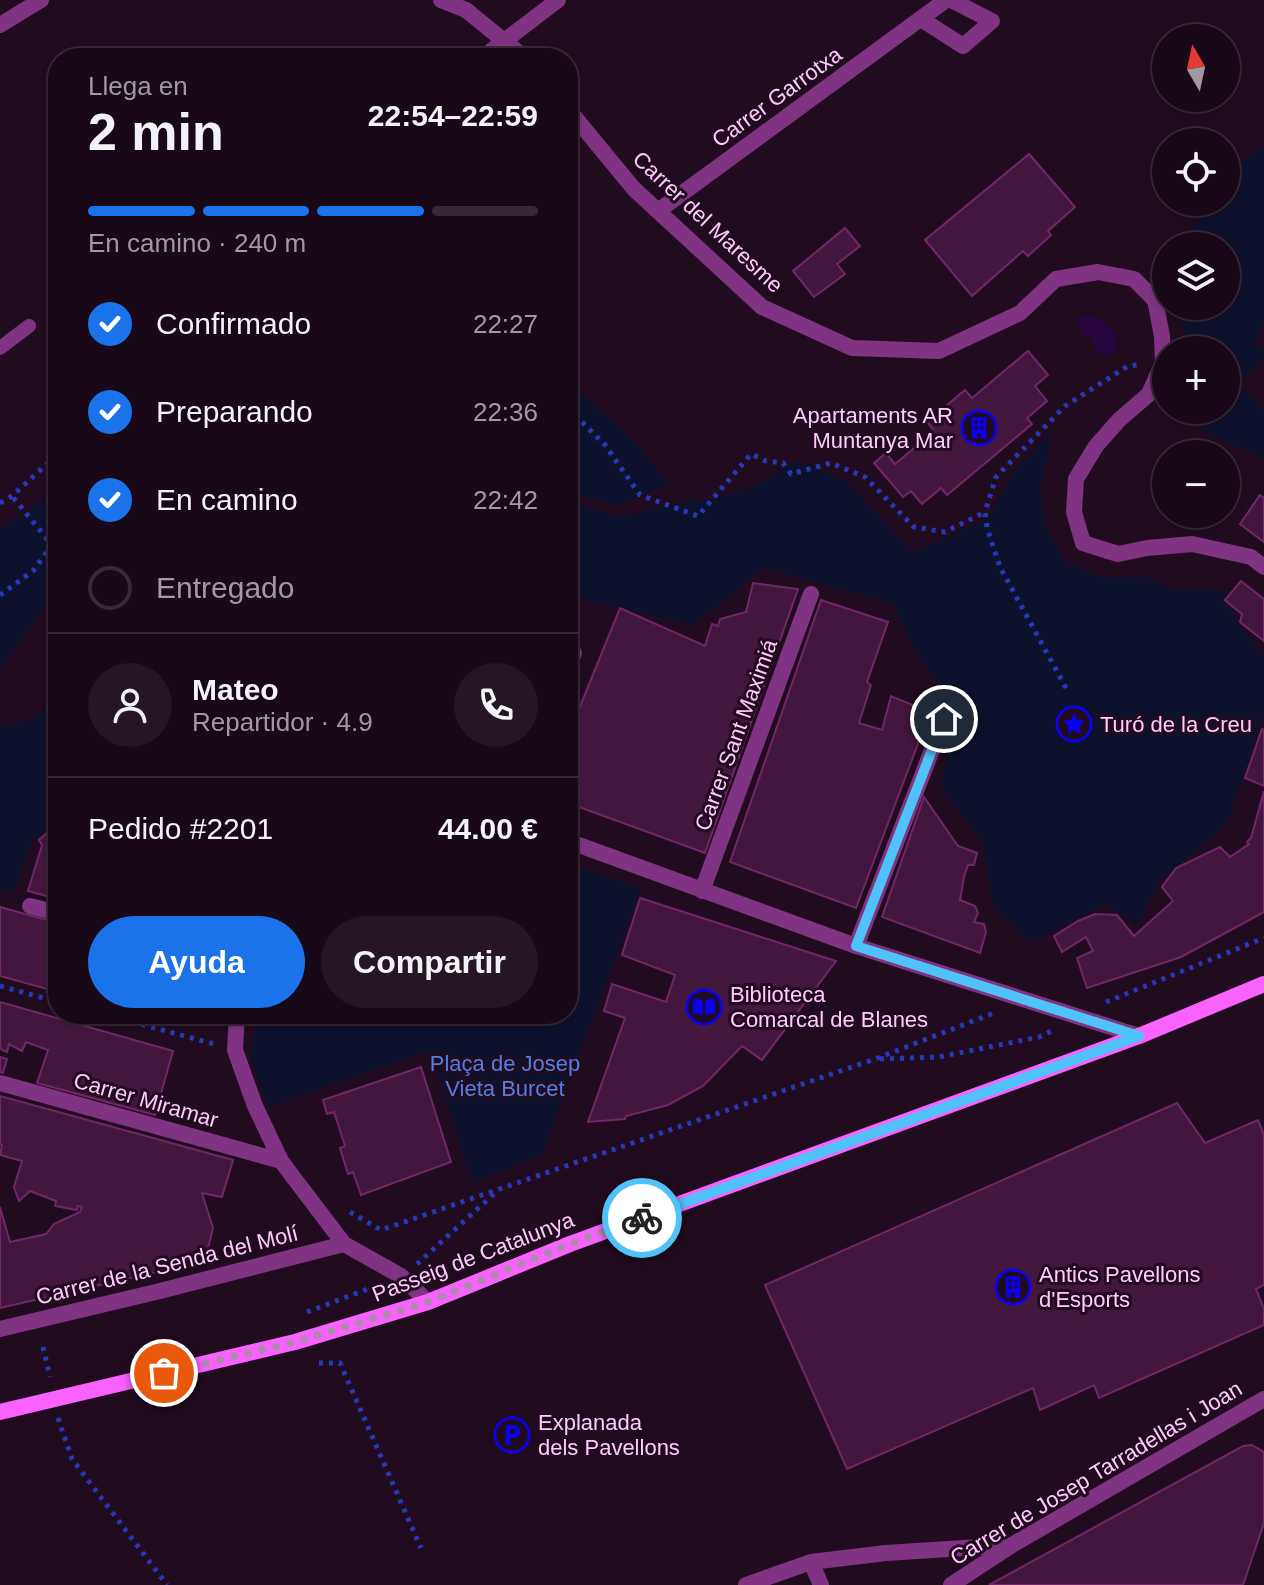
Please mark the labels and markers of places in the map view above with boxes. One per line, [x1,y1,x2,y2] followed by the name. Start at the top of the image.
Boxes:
[793,403,953,453] place label: Apartaments AR Muntanya Mar
[960,409,998,447] building icon: Apartaments AR Muntanya Mar
[910,685,978,753] pin
[1055,705,1093,743] place icon: Turó de la Creu
[1100,712,1252,737] place label: Turó de la Creu
[730,982,928,1032] place label: Biblioteca Comarcal de Blanes
[685,988,723,1026] library icon: Biblioteca Comarcal de Blanes
[1039,1262,1200,1312] place label: Antics Pavellons d'Esports
[994,1268,1032,1306] building icon: Antics Pavellons d'Esports
[130,1339,198,1407] pin
[538,1410,680,1460] place label: Explanada dels Pavellons
[493,1416,531,1454] parking icon: Explanada dels Pavellons

